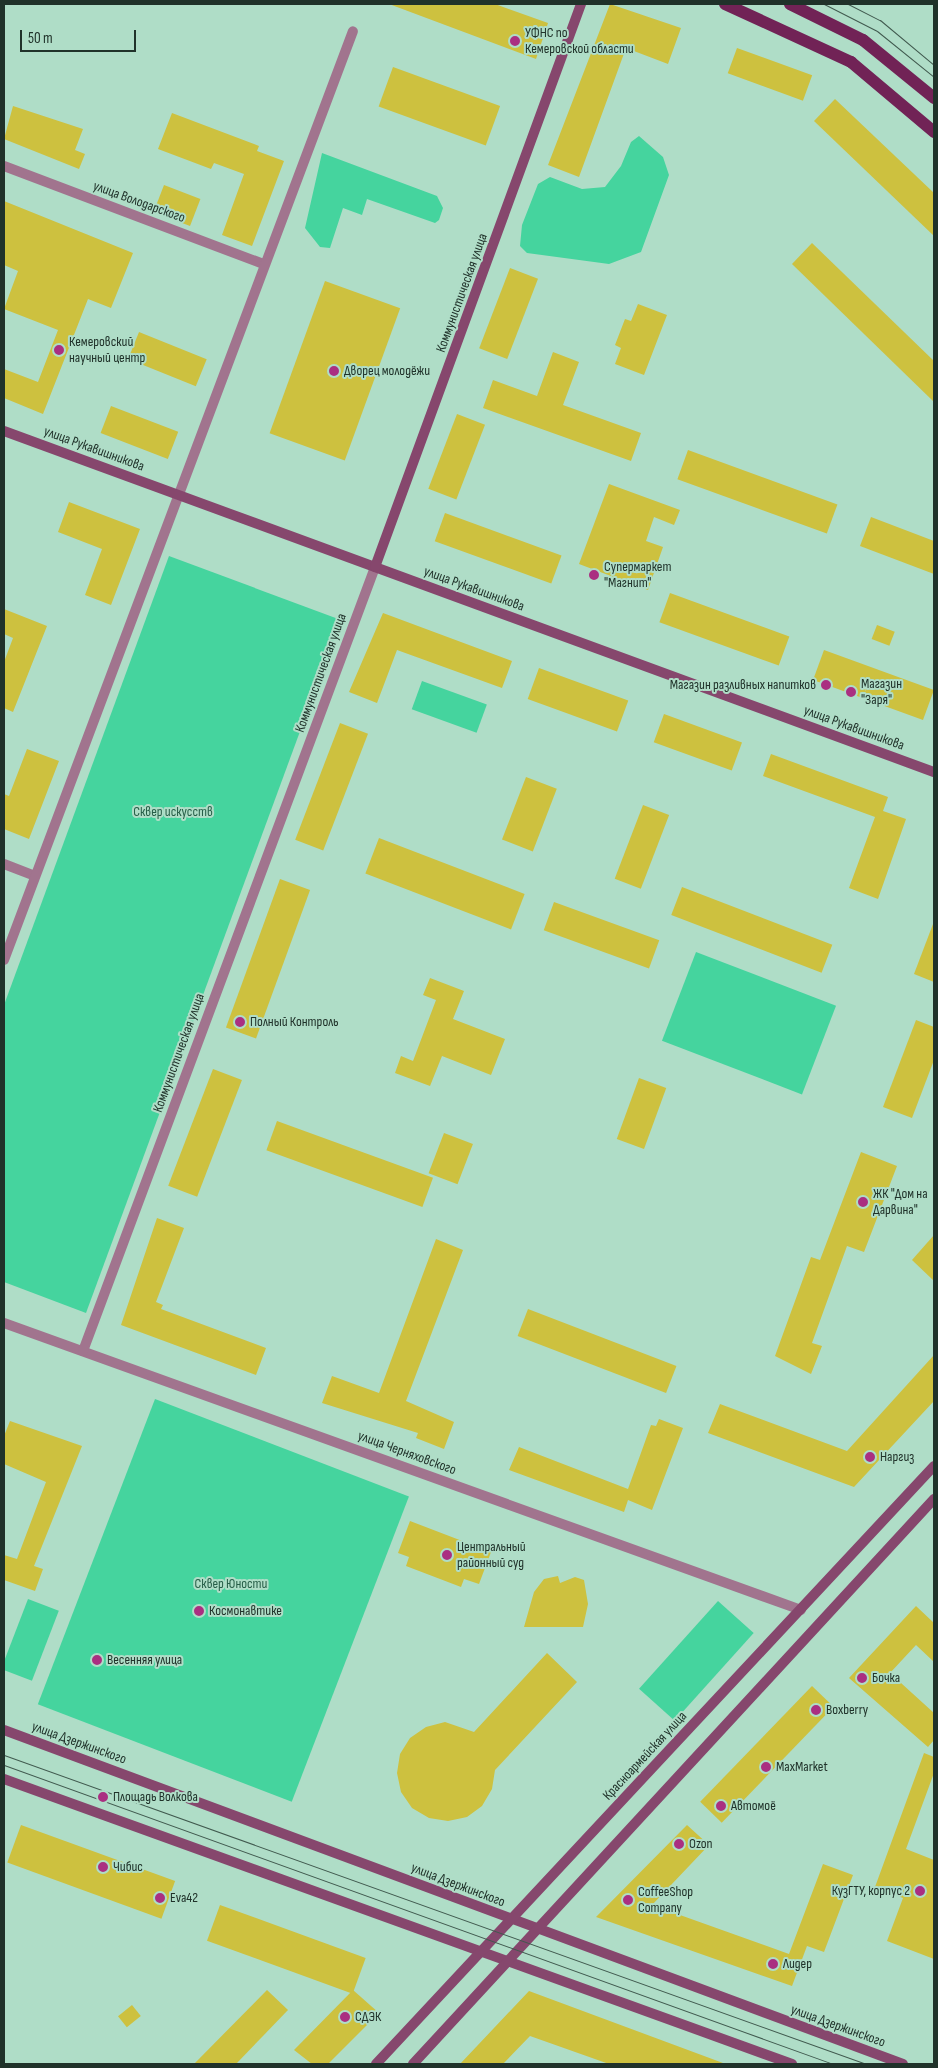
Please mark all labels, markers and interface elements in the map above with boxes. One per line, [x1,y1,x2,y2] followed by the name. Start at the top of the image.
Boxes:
[22,20,139,52] scale bar
[525,25,634,58] place label: УФНС по Кемеровской области
[28,29,53,48] text: 50 m
[509,35,521,47] marker: УФНС по Кемеровской области
[91,178,187,226] street label: улица Володарского
[433,231,491,355] street label: Коммунистическая улица
[69,334,145,367] place label: Кемеровский научный центр
[53,344,65,356] marker: Кемеровский научный центр
[344,363,430,379] place label: Дворец молодёжи
[328,365,340,377] marker: Дворец молодёжи
[41,423,147,475] street label: улица Рукавишникова
[604,559,671,592] place label: Супермаркет "Магнит"
[421,563,527,615] street label: улица Рукавишникова
[588,569,600,581] marker: Супермаркет "Магнит"
[292,611,350,735] street label: Коммунистическая улица
[861,676,902,709] place label: Магазин "Заря"
[670,677,816,693] place label: Магазин разливных напитков
[820,679,832,691] marker: Магазин разливных напитков
[845,686,857,698] marker: Магазин "Заря"
[801,702,907,754] street label: улица Рукавишникова
[133,804,213,820] park label: Сквер искусств
[150,991,208,1115] street label: Коммунистическая улица
[250,1014,339,1030] place label: Полный Контроль
[234,1016,246,1028] marker: Полный Контроль
[873,1186,928,1218] place label: ЖК "Дом на Дарвина"
[857,1196,869,1208] marker: ЖК "Дом на Дарвина"
[356,1427,458,1479] street label: улица Черняховского
[880,1449,914,1465] place label: Наргиз
[864,1451,876,1463] marker: Наргиз
[457,1539,526,1571] place label: Центральный районный суд
[441,1549,453,1561] marker: Центральный районный суд
[195,1576,267,1592] park label: Сквер Юности
[209,1603,282,1619] place label: Космонавтике
[193,1605,205,1617] marker: Космонавтике
[107,1652,182,1668] place label: Весенняя улица
[91,1654,103,1666] marker: Весенняя улица
[872,1670,900,1686] place label: Бочка
[856,1672,868,1684] marker: Бочка
[826,1702,868,1718] place label: Boxberry
[810,1704,822,1716] marker: Boxberry
[600,1708,690,1804] street label: Красноармейская улица
[29,1718,129,1768] street label: улица Дзержинского
[776,1759,828,1775] place label: MaxMarket
[760,1761,772,1773] marker: MaxMarket
[113,1789,198,1805] place label: Площадь Волкова
[97,1791,109,1803] marker: Площадь Волкова
[731,1798,776,1814] place label: Автомоё
[715,1800,727,1812] marker: Автомоё
[689,1836,713,1852] place label: Ozon
[673,1838,685,1850] marker: Ozon
[113,1859,143,1875] place label: Чибис
[409,1859,507,1911] street label: улица Дзержинского
[97,1861,109,1873] marker: Чибис
[832,1883,910,1899] place label: КузГТУ, корпус 2
[638,1884,693,1916] place label: CoffeeShop Company
[914,1885,926,1897] marker: КузГТУ, корпус 2
[170,1890,198,1906] place label: Eva42
[154,1892,166,1904] marker: Eva42
[622,1894,634,1906] marker: CoffeeShop Company
[783,1956,812,1972] place label: Лидер
[767,1958,779,1970] marker: Лидер
[788,2001,888,2051] street label: улица Дзержинского
[355,2009,381,2025] place label: СДЭК
[339,2011,351,2023] marker: СДЭК

